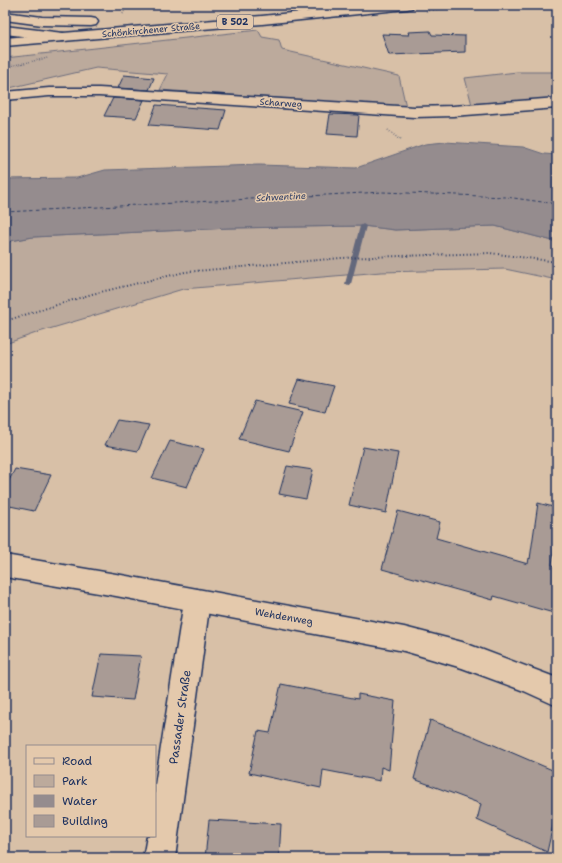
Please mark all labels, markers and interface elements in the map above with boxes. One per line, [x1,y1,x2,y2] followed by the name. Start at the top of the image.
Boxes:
[217,15,253,29] road number: B 502
[102,20,200,40] street label: Schönkirchener Straße
[259,96,303,111] street label: Scharweg
[256,190,306,204] water label: Schwentine
[254,605,314,628] street label: Wehdenweg
[165,669,195,765] street label: Passader Straße
[26,745,156,837] legend
[62,753,93,769] text: Road
[62,773,88,789] text: Park
[62,793,98,809] text: Water
[62,813,108,829] text: Building

